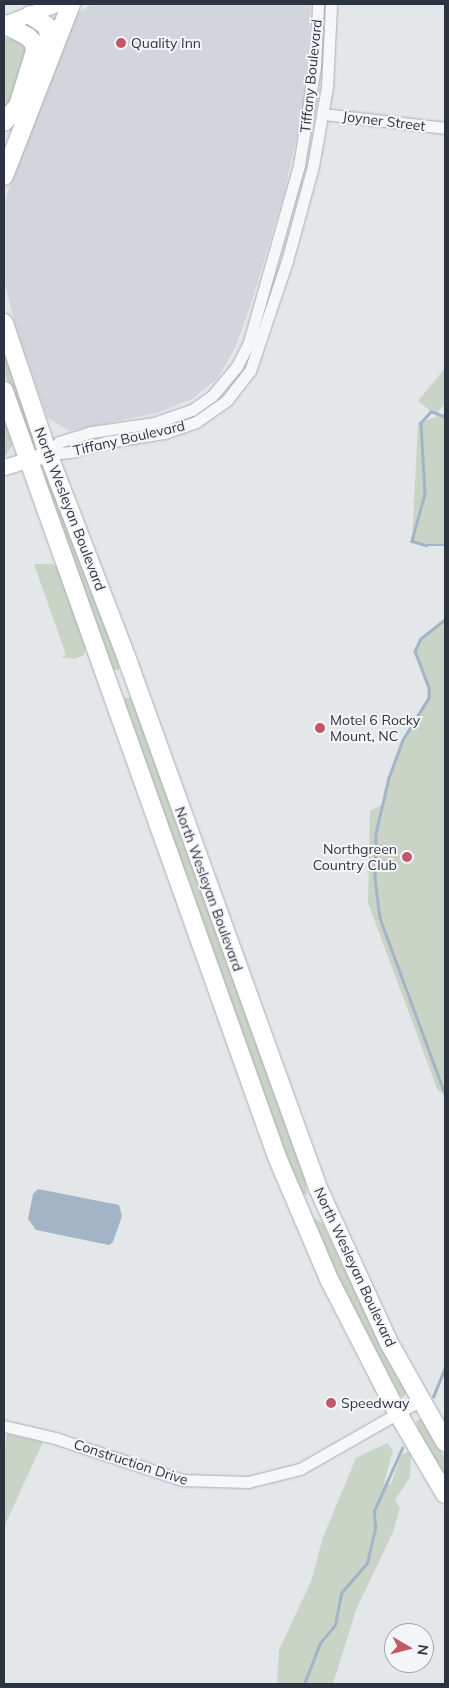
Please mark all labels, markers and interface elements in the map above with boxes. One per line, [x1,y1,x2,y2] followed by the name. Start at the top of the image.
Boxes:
[297,18,325,134] street label: Tiffany Boulevard
[131,35,201,51] place label: Quality Inn
[115,37,127,49] marker: Quality Inn
[342,108,426,134] street label: Joyner Street
[72,417,186,459] street label: Tiffany Boulevard
[31,425,109,593] street label: North Wesleyan Boulevard
[330,712,420,744] place label: Motel 6 Rocky Mount, NC
[314,722,326,734] marker: Motel 6 Rocky Mount, NC
[171,804,247,974] street label: North Wesleyan Boulevard
[313,841,397,874] place label: Northgreen Country Club
[401,851,413,863] marker: Northgreen Country Club
[311,1185,399,1349] street label: North Wesleyan Boulevard
[341,1395,410,1411] place label: Speedway
[325,1397,337,1409] marker: Speedway
[72,1436,190,1488] street label: Construction Drive
[384,1623,434,1673] north arrow
[413,1643,433,1656] text: N

